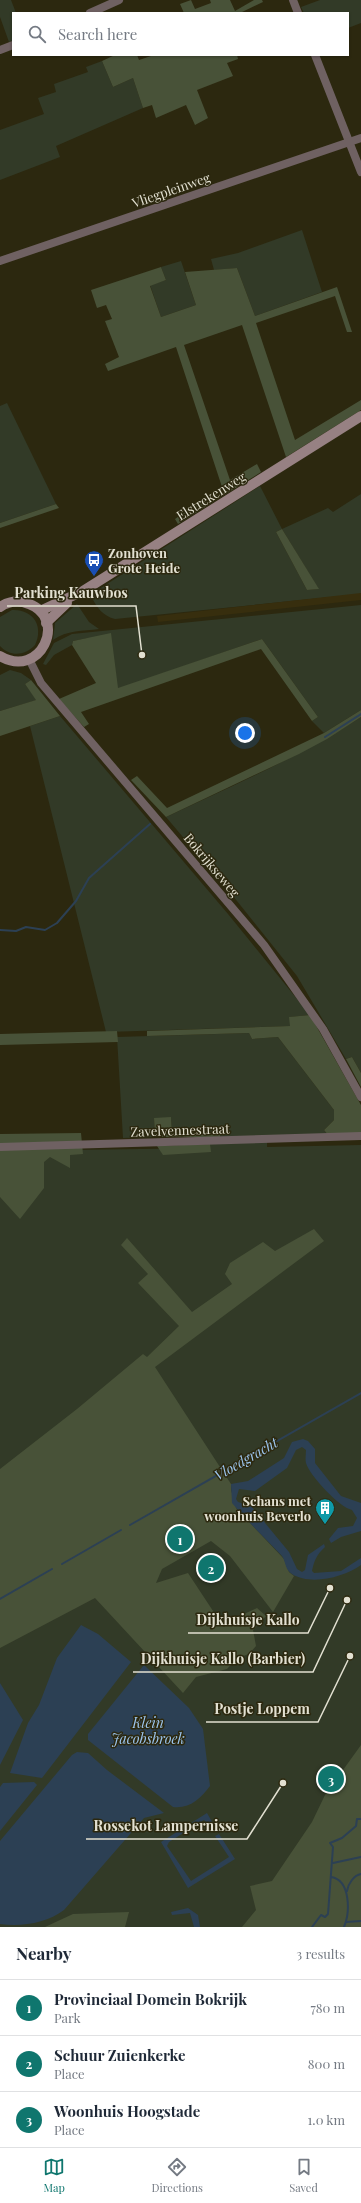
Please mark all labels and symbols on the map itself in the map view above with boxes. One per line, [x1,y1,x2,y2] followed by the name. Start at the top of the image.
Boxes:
[129,168,212,211] street label: Vliegpleinweg
[173,467,249,524] street label: Elstrekenweg
[108,544,180,576] place label: Zonhoven Grote Heide
[83,549,105,577] bus stop icon: Zonhoven Grote Heide
[7,580,136,606] callout: Parking Kauwbos
[14,583,128,602] text: Parking Kauwbos
[235,723,255,743] your location
[181,829,244,900] street label: Bokrijkseweg
[130,1119,230,1140] street label: Zavelvennestraat
[210,1432,282,1484] water label: Vloedgracht
[203,1492,311,1524] place label: Schans met woonhuis Beverlo
[314,1497,336,1525] building icon: Schans met woonhuis Beverlo
[167,1524,193,1554] pin: 1
[198,1553,224,1583] pin: 2
[188,1607,308,1633] callout: Dijkhuisje Kallo
[196,1610,300,1629] text: Dijkhuisje Kallo
[133,1646,313,1672] callout: Dijkhuisje Kallo (Barbier)
[141,1649,305,1668] text: Dijkhuisje Kallo (Barbier)
[206,1696,318,1722] callout: Postje Loppem
[214,1699,310,1718] text: Postje Loppem
[111,1713,185,1748] water label: Klein Jacobsbroek
[318,1764,344,1794] pin: 3
[86,1813,247,1839] callout: Rossekot Lampernisse
[94,1816,238,1835] text: Rossekot Lampernisse

